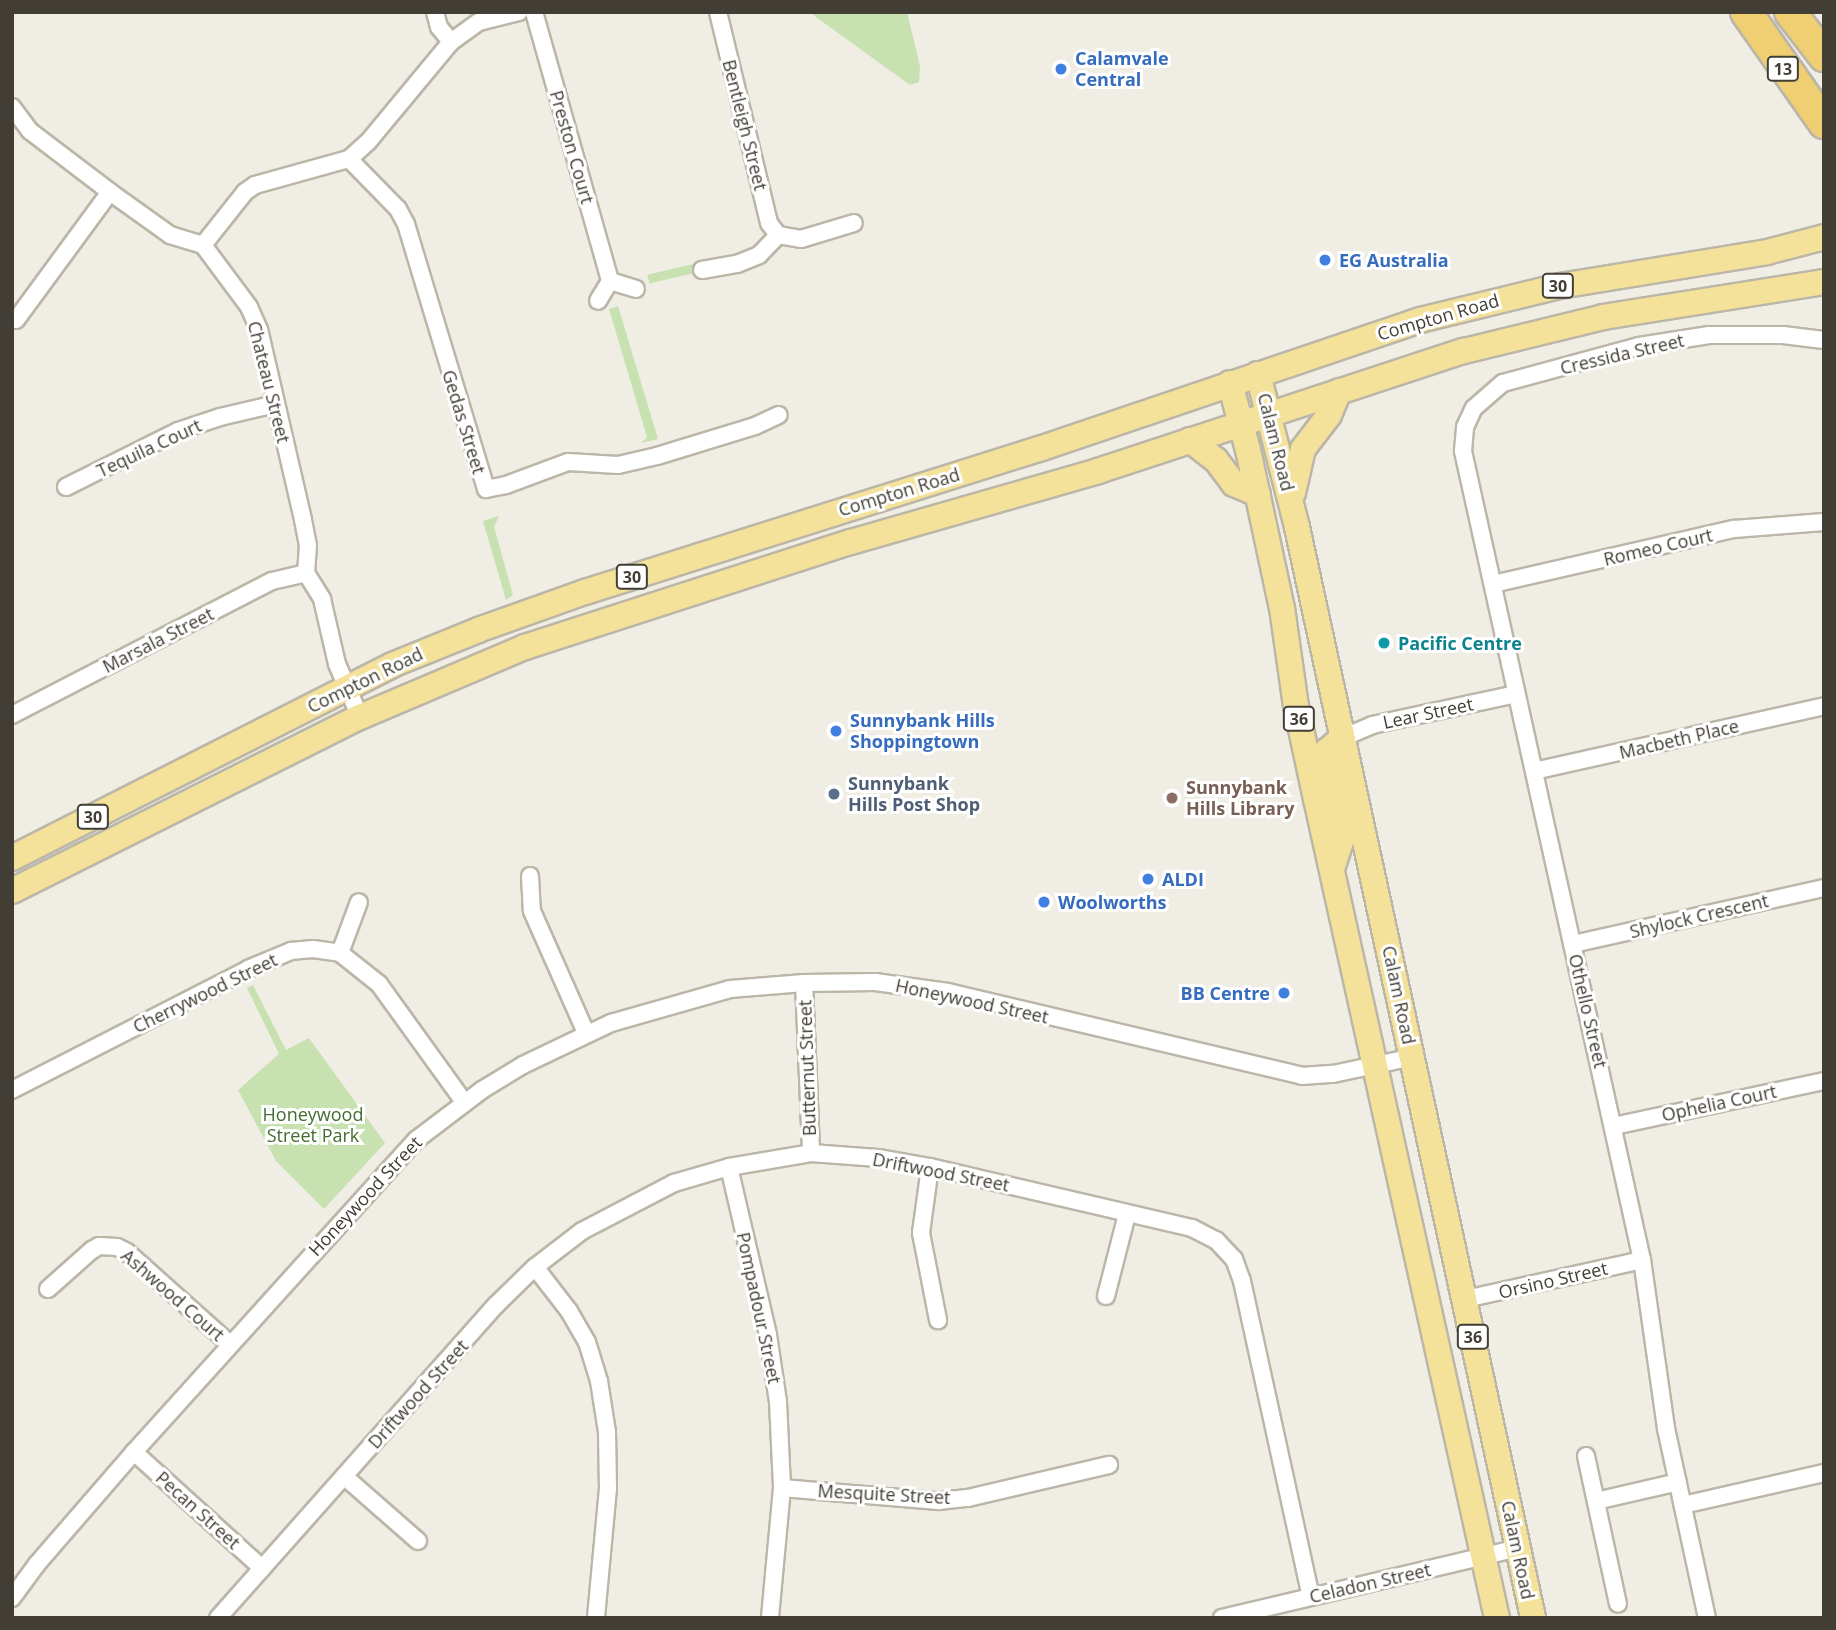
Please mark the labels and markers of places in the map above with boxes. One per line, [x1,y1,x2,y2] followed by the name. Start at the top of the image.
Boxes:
[1075,48,1169,90] place label: Calamvale Central
[1053,61,1069,77] marker: Calamvale Central
[1339,249,1449,271] place label: EG Australia
[1317,252,1333,268] marker: EG Australia
[1398,632,1522,654] place label: Pacific Centre
[1376,635,1392,651] marker: Pacific Centre
[850,710,995,752] place label: Sunnybank Hills Shoppingtown
[828,723,844,739] marker: Sunnybank Hills Shoppingtown
[848,773,980,816] place label: Sunnybank Hills Post Shop
[1186,777,1294,820] place label: Sunnybank Hills Library
[826,786,842,802] marker: Sunnybank Hills Post Shop
[1164,790,1180,806] marker: Sunnybank Hills Library
[1162,868,1204,890] place label: ALDI
[1140,871,1156,887] marker: ALDI
[1058,891,1167,913] place label: Woolworths
[1036,894,1052,910] marker: Woolworths
[1181,982,1270,1004] place label: BB Centre
[1276,985,1292,1001] marker: BB Centre

